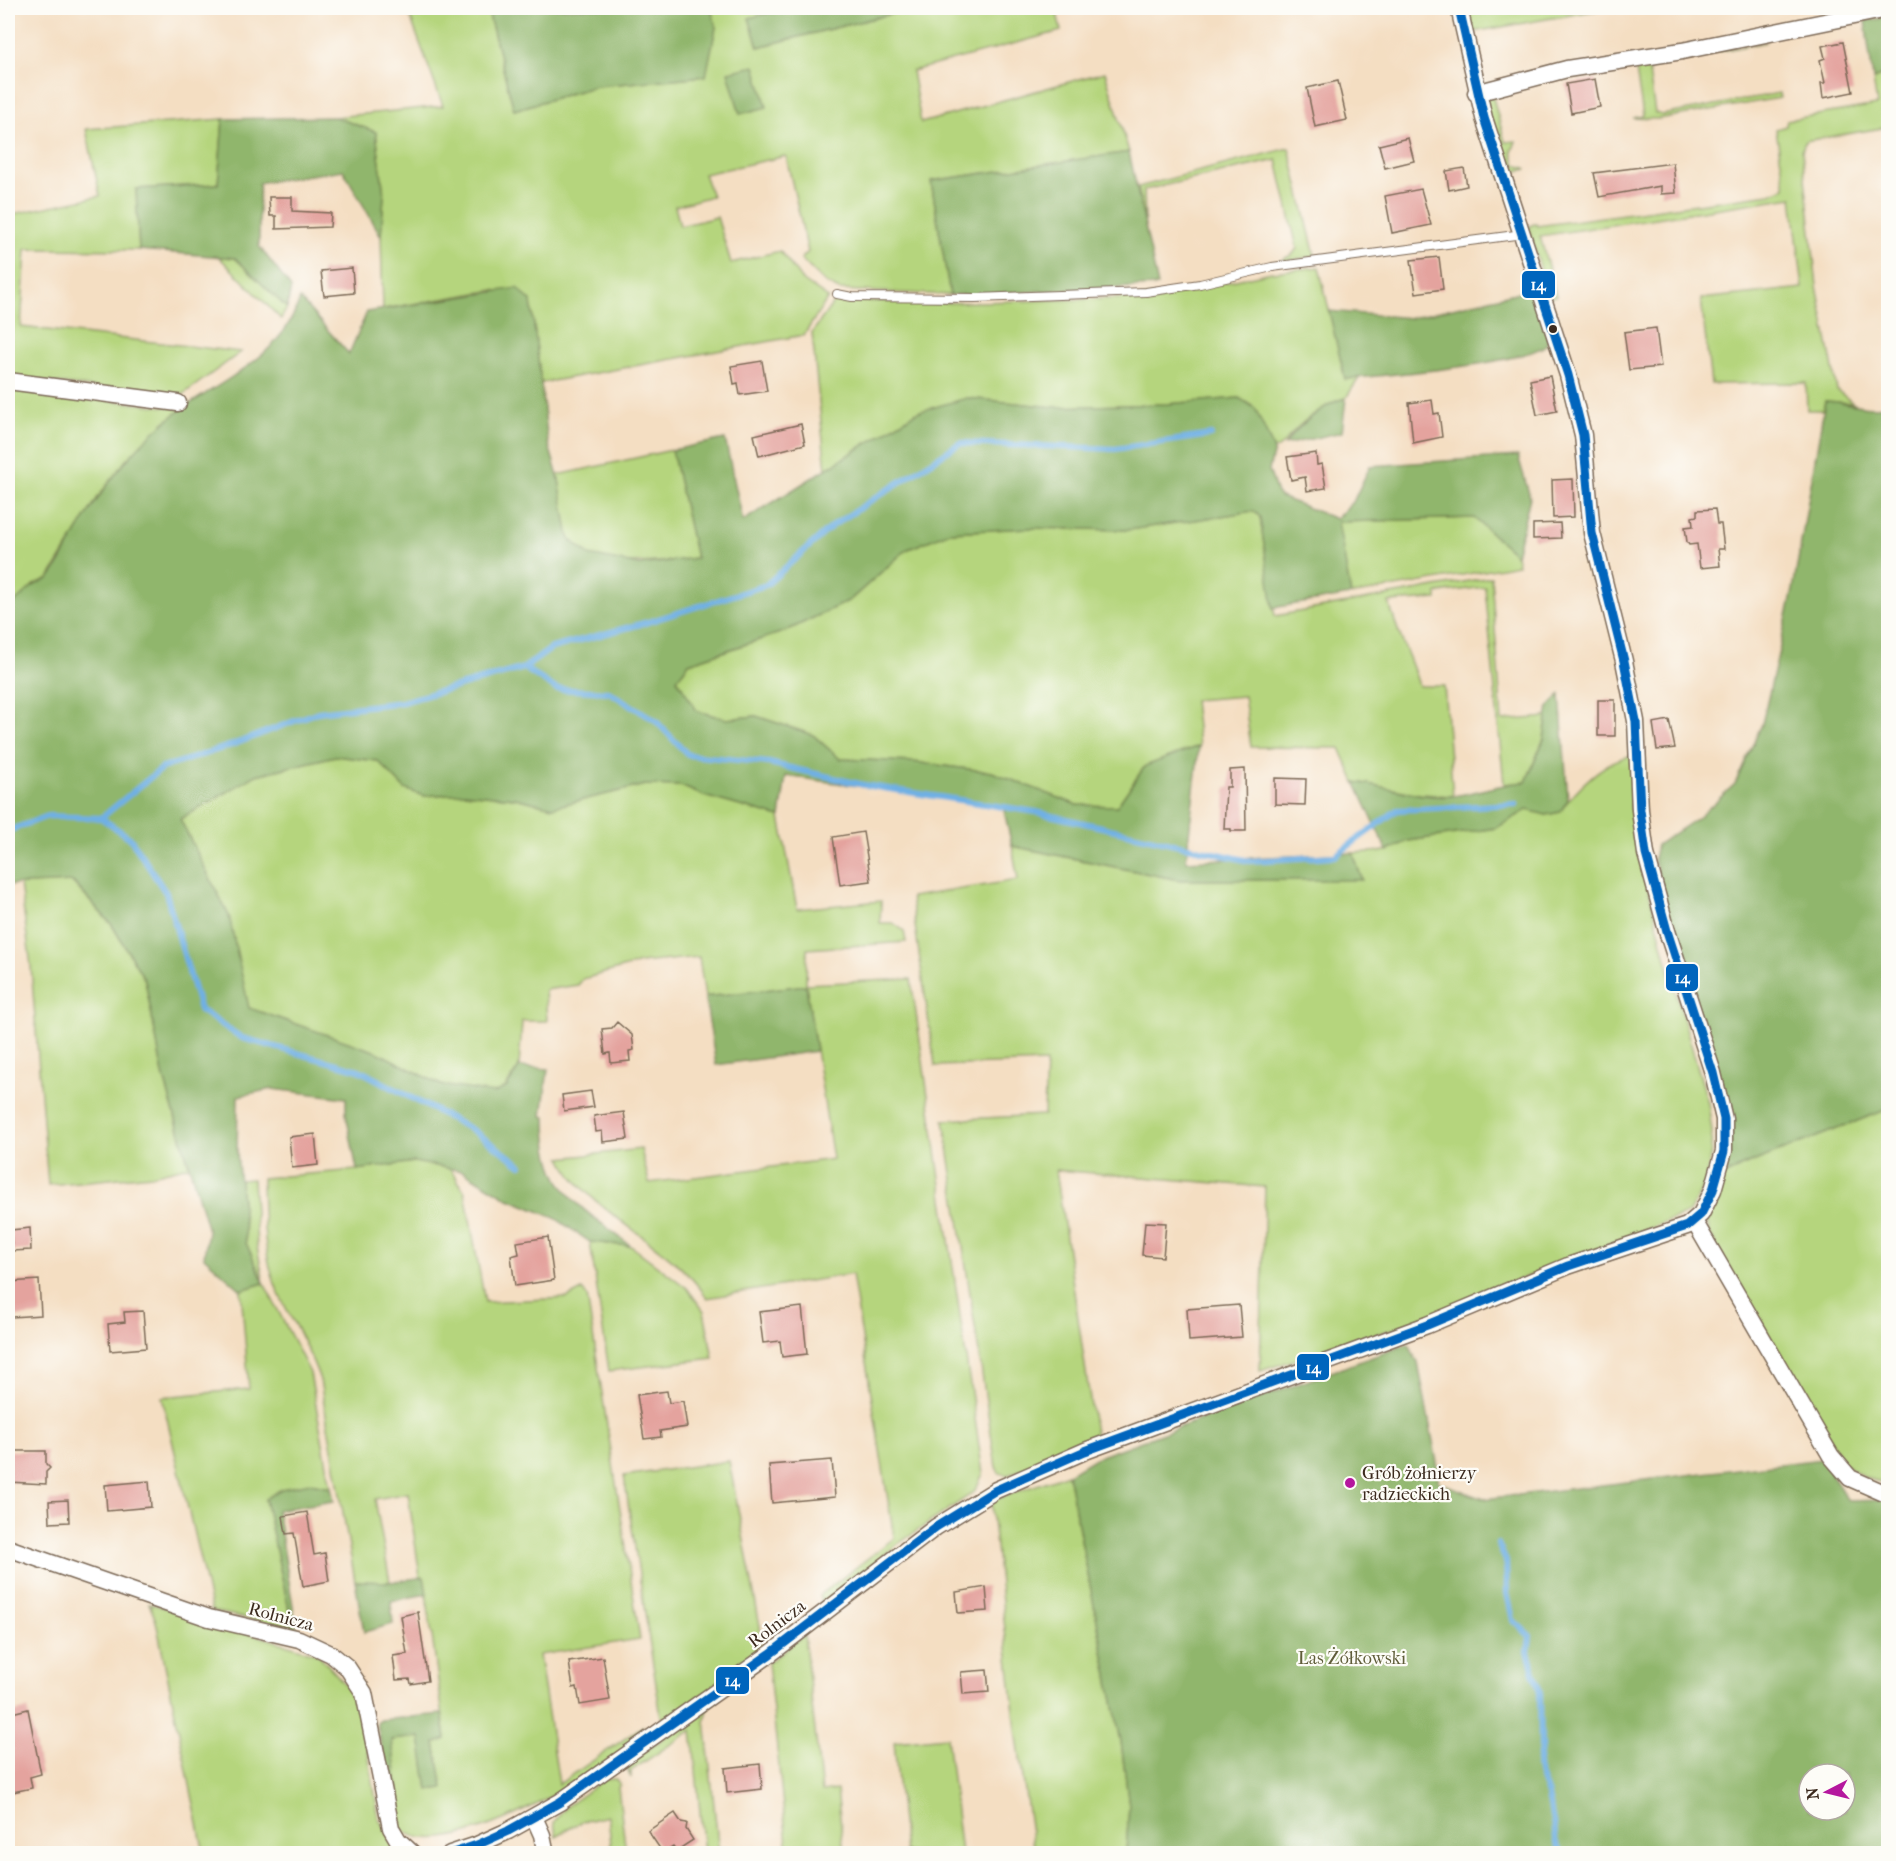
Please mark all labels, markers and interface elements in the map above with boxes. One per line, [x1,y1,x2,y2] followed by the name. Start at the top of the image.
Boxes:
[1521,270,1556,299] line badge: 14
[1530,275,1547,295] text: 14
[1547,323,1559,335] unlabelled marker
[1665,963,1699,992] line badge: 14
[1674,968,1691,988] text: 14
[1296,1353,1330,1381] line badge: 14
[1305,1358,1322,1378] text: 14
[1362,1463,1478,1505] place label: Grób żołnierzy radzieckich
[1343,1476,1357,1490] marker: Grób żołnierzy radzieckich
[744,1595,810,1652] street label: Rolnicza
[246,1598,317,1636] street label: Rolnicza
[1298,1647,1407,1669] park label: Las Żółkowski
[715,1666,750,1695] line badge: 14
[724,1671,741,1691] text: 14
[1797,1762,1857,1822] north arrow
[1802,1786,1823,1801] text: N

